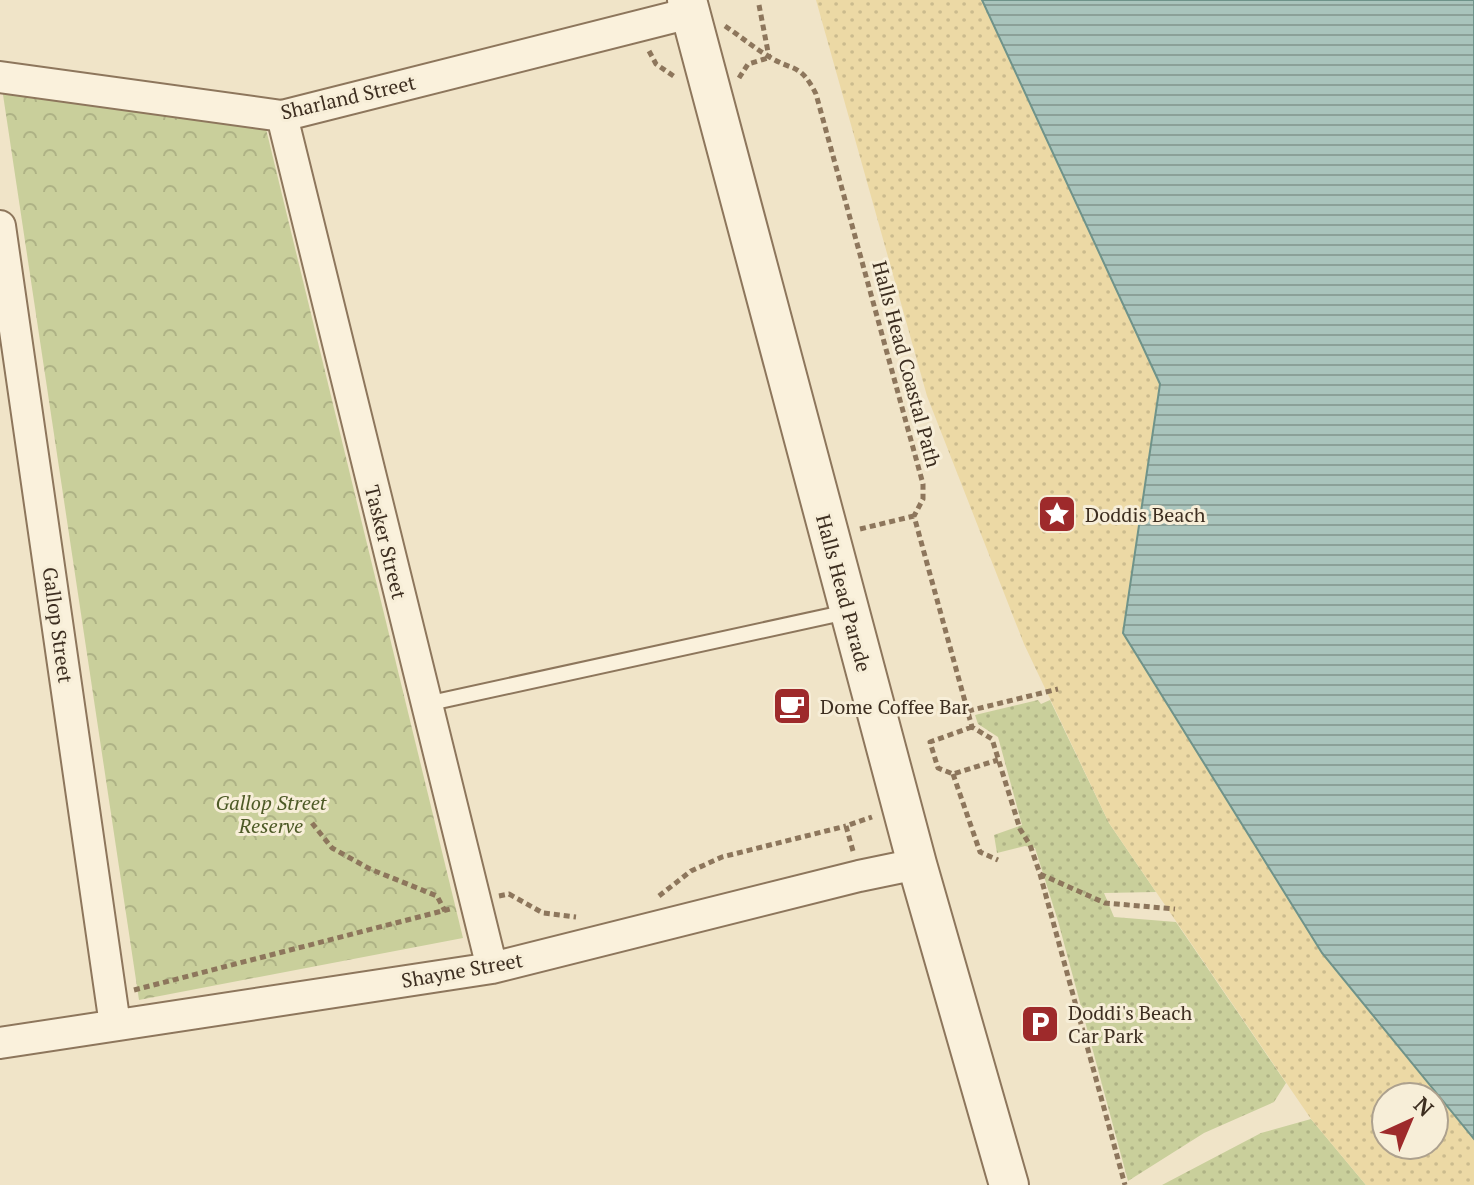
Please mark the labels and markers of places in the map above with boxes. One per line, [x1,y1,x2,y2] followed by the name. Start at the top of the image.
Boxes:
[1036,493,1078,535] place icon: Doddis Beach
[1085,501,1206,528] place label: Doddis Beach
[771,685,813,727] cafe icon: Dome Coffee Bar
[820,693,970,720] place label: Dome Coffee Bar
[1068,999,1193,1049] place label: Doddi's Beach Car Park
[1019,1003,1061,1045] parking icon: Doddi's Beach Car Park

